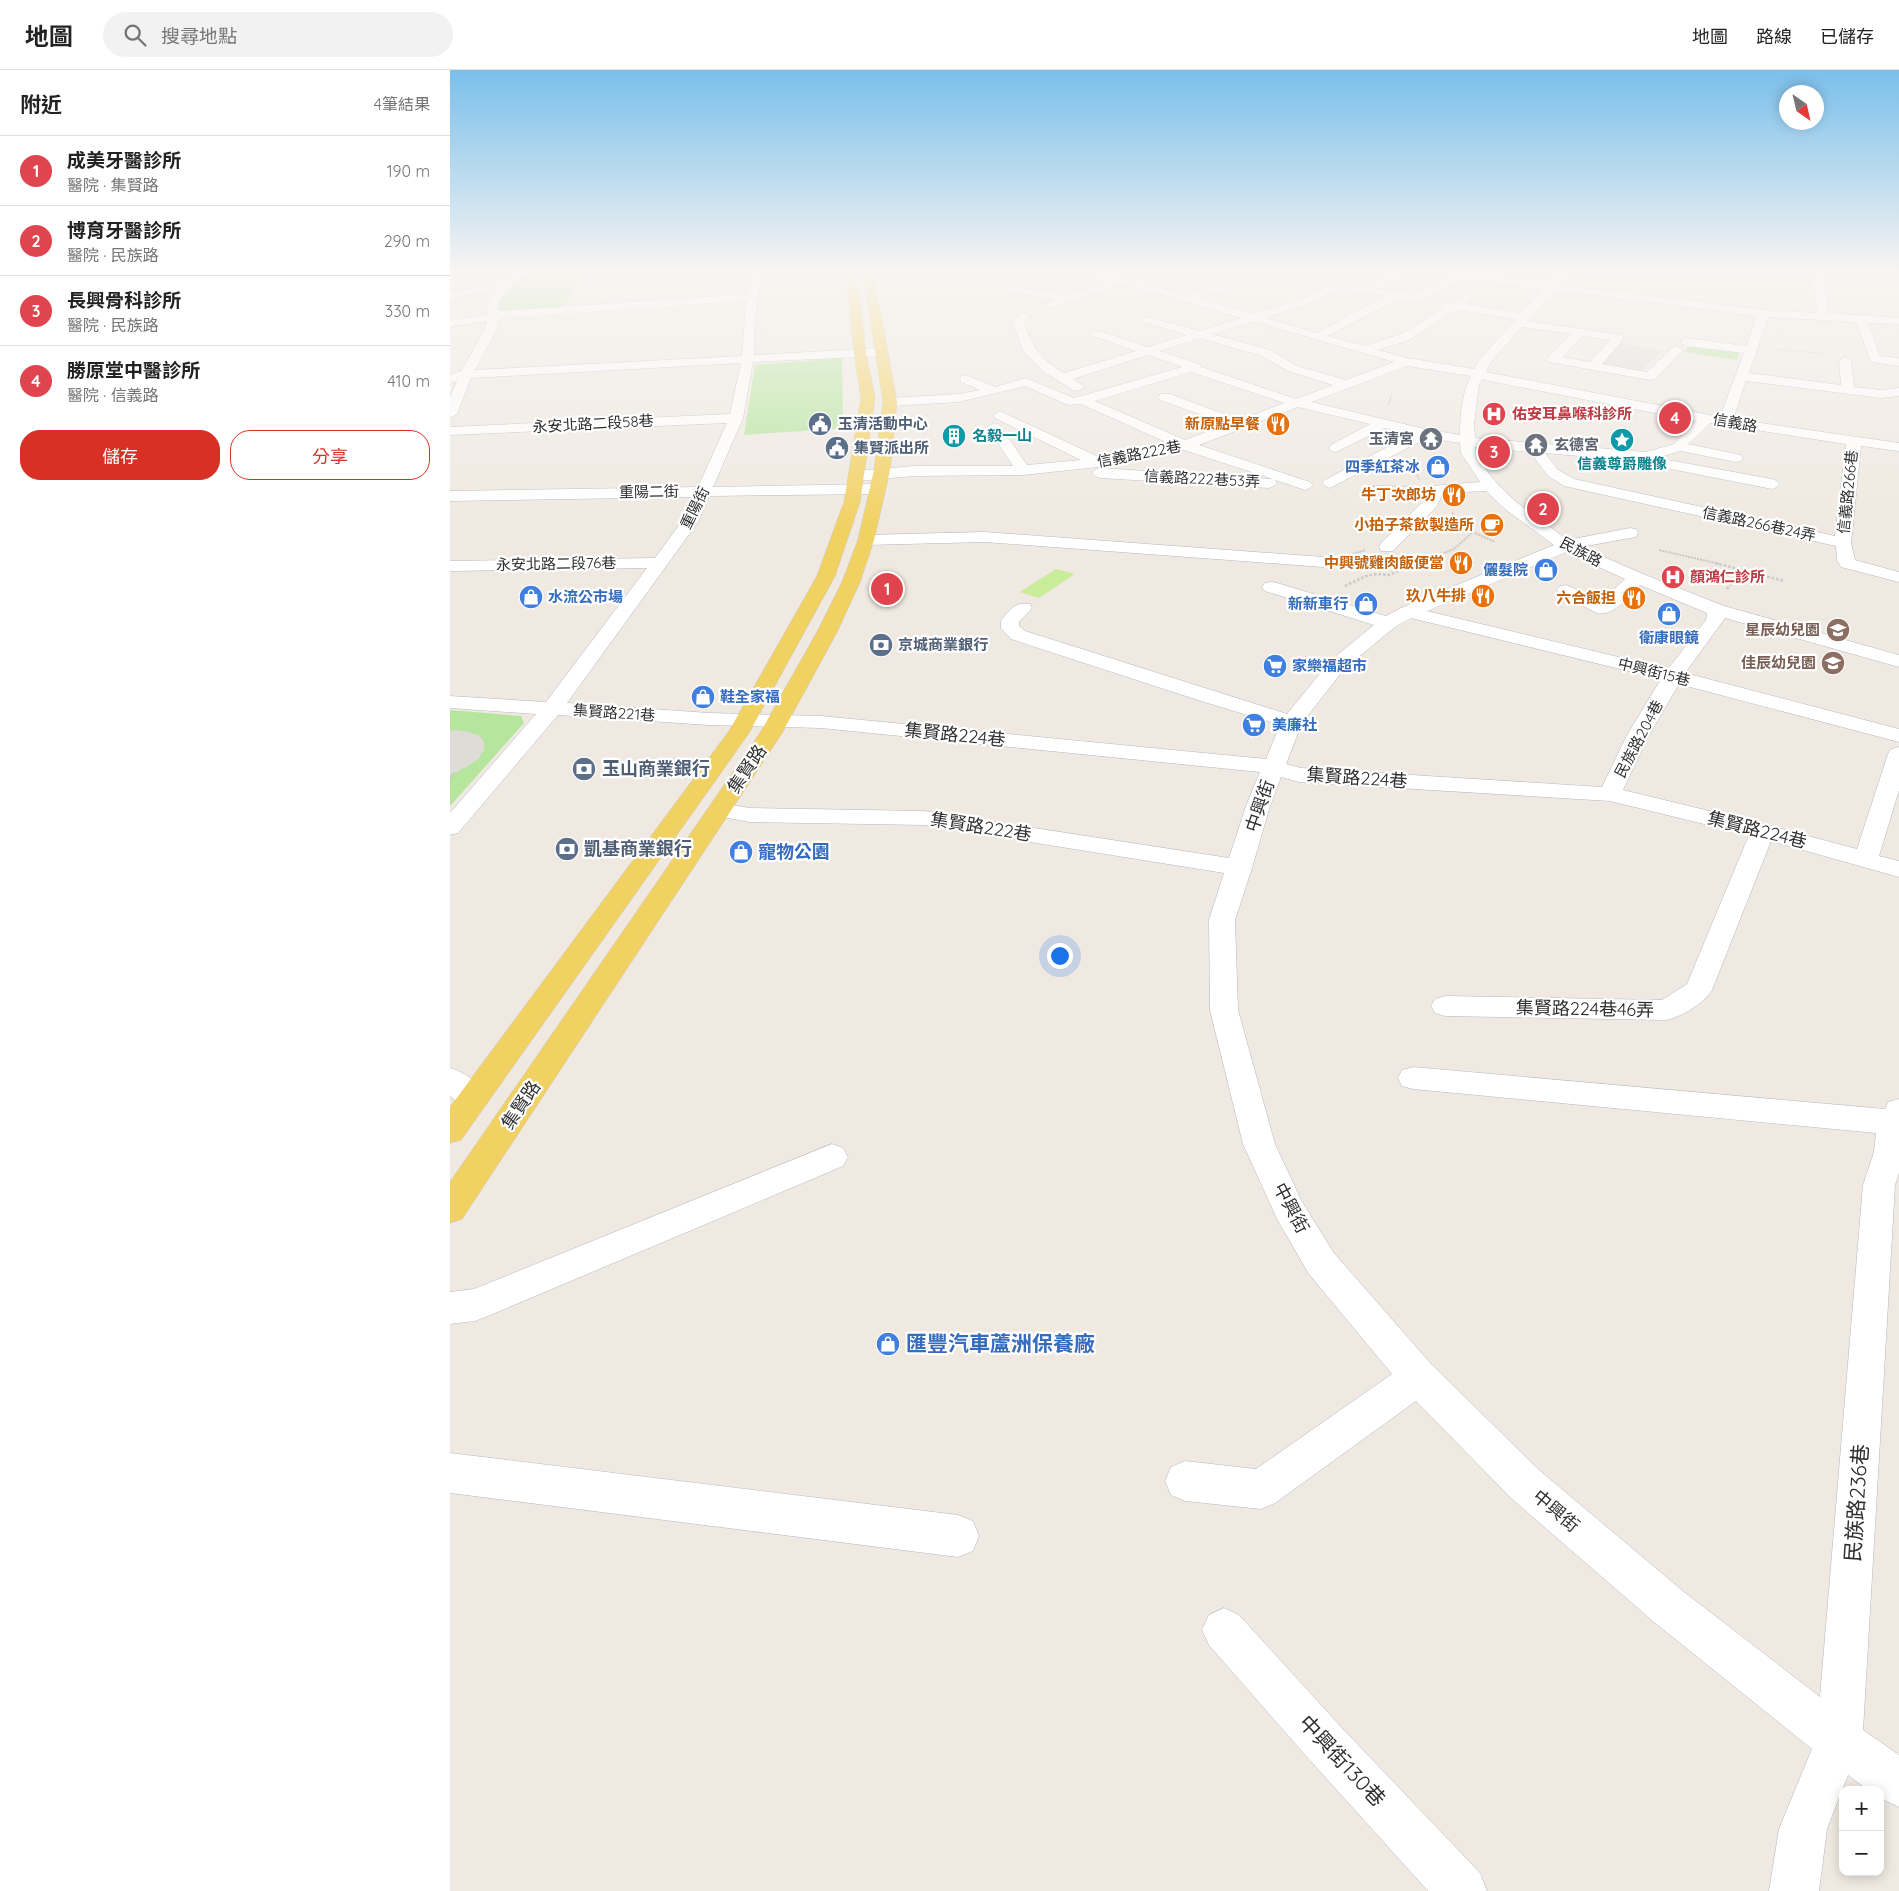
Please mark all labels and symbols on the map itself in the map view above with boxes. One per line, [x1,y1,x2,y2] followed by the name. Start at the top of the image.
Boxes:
[1779,85,1824,130] north arrow
[1659,399,1691,437] pin: 4
[1481,401,1507,427] hospital icon: 佑安耳鼻喉科診所
[1512,404,1632,423] place label: 佑安耳鼻喉科診所
[1711,409,1759,436] street label: 信義路
[532,411,654,436] street label: 永安北路二段58巷
[807,411,833,437] public building icon: 玉清活動中心
[1265,411,1291,437] restaurant icon: 新原點早餐
[838,414,928,433] place label: 玉清活動中心
[1185,414,1260,433] place label: 新原點早餐
[941,423,967,449] building icon: 名毅一山
[972,426,1032,445] place label: 名毅一山
[1418,426,1444,452] temple icon: 玉清宮
[1609,427,1635,453] place icon: 信義尊爵雕像
[1369,429,1414,448] place label: 玉清宮
[1523,432,1549,458] temple icon: 玄德宮
[1478,433,1510,471] pin: 3
[824,435,850,461] public building icon: 集賢派出所
[1554,435,1599,454] place label: 玄德宮
[1095,436,1182,471] street label: 信義路222巷
[854,438,929,457] place label: 集賢派出所
[1834,449,1861,535] street label: 信義路266巷
[1425,454,1451,480] shop icon: 四季紅茶冰
[1577,454,1667,473] place label: 信義尊爵雕像
[1345,457,1420,476] place label: 四季紅茶冰
[1144,466,1260,491] street label: 信義路222巷53弄
[619,481,679,502] street label: 重陽二街
[1441,482,1467,508] restaurant icon: 牛丁次郎坊
[676,483,713,532] street label: 重陽街
[1361,485,1436,504] place label: 牛丁次郎坊
[1527,490,1559,528] pin: 2
[1701,502,1818,545] street label: 信義路266巷24弄
[1479,512,1505,538] cafe icon: 小拍子茶飲製造所
[1354,515,1474,534] place label: 小拍子茶飲製造所
[1557,533,1606,571] street label: 民族路
[1448,550,1474,576] restaurant icon: 中興號雞肉飯便當
[496,553,616,574] street label: 永安北路二段76巷
[1324,553,1444,572] place label: 中興號雞肉飯便當
[1533,557,1559,583] shop icon: 儷髮院
[1483,560,1528,579] place label: 儷髮院
[1660,564,1686,590] hospital icon: 顏鴻仁診所
[1690,567,1765,586] place label: 顏鴻仁診所
[871,570,903,608] pin: 1
[1470,583,1496,609] restaurant icon: 玖八牛排
[518,584,544,610] shop icon: 水流公市場
[1621,585,1647,611] restaurant icon: 六合飯担
[1406,586,1466,605] place label: 玖八牛排
[548,587,623,606] place label: 水流公市場
[1556,588,1616,607] place label: 六合飯担
[1353,591,1379,617] shop icon: 新新車行
[1288,594,1348,613] place label: 新新車行
[1656,601,1682,627] shop icon: 衛康眼鏡
[1825,617,1851,643] school or university icon: 星辰幼兒園
[1745,620,1820,639] place label: 星辰幼兒園
[1639,628,1699,647] place label: 衛康眼鏡
[868,632,894,658] bank icon: 京城商業銀行
[898,635,988,654] place label: 京城商業銀行
[1820,650,1846,676] school or university icon: 佳辰幼兒園
[1262,653,1288,679] supermarket icon: 家樂福超市
[1616,653,1692,690] street label: 中興街15巷
[1741,653,1816,672] place label: 佳辰幼兒園
[1292,656,1367,675] place label: 家樂福超市
[690,684,716,710] shop icon: 鞋全家福
[720,687,780,706] place label: 鞋全家福
[1610,697,1667,781] street label: 民族路204巷
[572,700,656,725] street label: 集賢路221巷
[1241,712,1267,738] supermarket icon: 美廉社
[1272,715,1317,734] place label: 美廉社
[904,718,1007,751] street label: 集賢路224巷
[722,740,771,798] street label: 集賢路
[571,756,597,782] bank icon: 玉山商業銀行
[602,757,710,780] place label: 玉山商業銀行
[1306,763,1408,793] street label: 集賢路224巷
[1240,777,1279,835] street label: 中興街
[1705,806,1809,853] street label: 集賢路224巷
[929,807,1033,846] street label: 集賢路222巷
[554,836,580,862] bank icon: 凱基商業銀行
[584,837,692,860] place label: 凱基商業銀行
[728,839,754,865] shop icon: 寵物公園
[758,840,830,863] place label: 寵物公園
[1047,943,1073,969] your location
[1516,996,1654,1021] street label: 集賢路224巷46弄
[496,1076,545,1134] street label: 集賢路
[1269,1179,1314,1237] street label: 中興街
[906,1330,1095,1356] place label: 匯豐汽車蘆洲保養廠
[875,1331,901,1357] shop icon: 匯豐汽車蘆洲保養廠
[1839,1443,1873,1563] street label: 民族路236巷
[1528,1484,1584,1537] street label: 中興街
[1294,1709,1392,1811] street label: 中興街130巷

